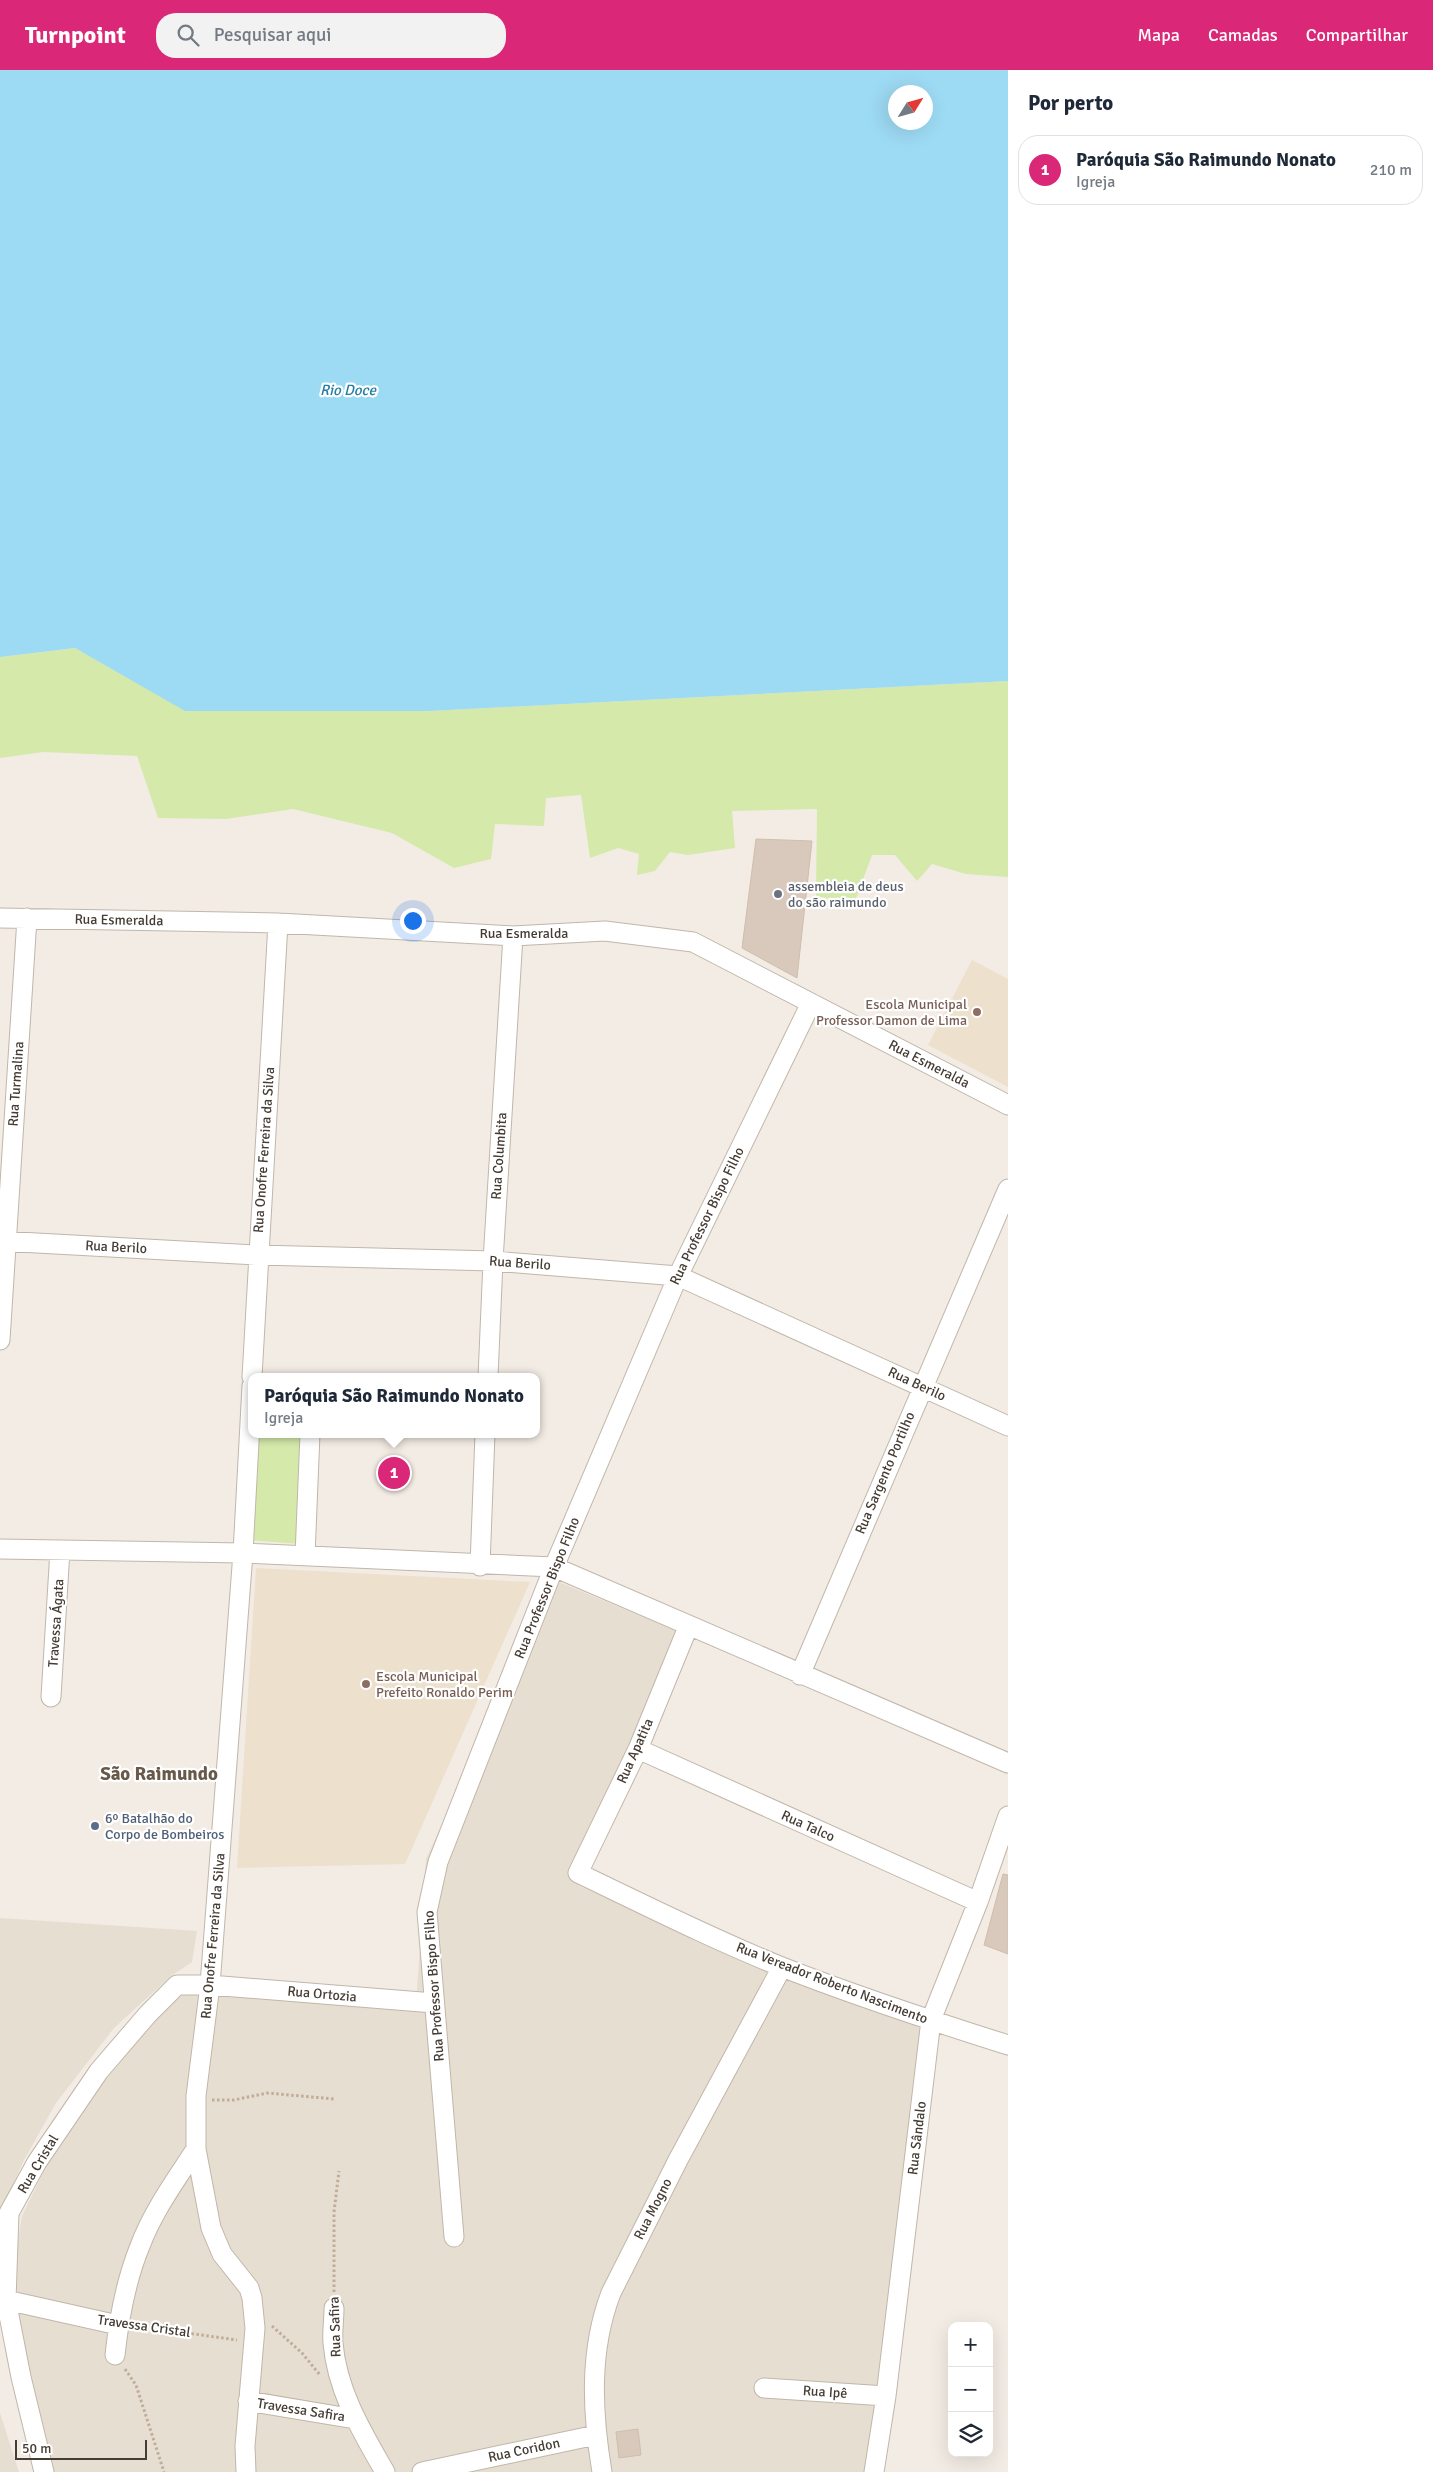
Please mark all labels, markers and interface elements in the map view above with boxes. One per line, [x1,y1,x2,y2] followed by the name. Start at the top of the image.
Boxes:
[156,13,506,58] search box
[25,20,126,50] text: Turnpoint
[174,21,202,49] icon: search
[214,23,331,47] text: Pesquisar aqui
[1138,24,1180,46] text: Mapa
[1208,24,1278,46] text: Camadas
[1306,24,1408,46] text: Compartilhar
[888,85,933,130] north arrow
[1028,90,1113,116] text: Por perto
[1076,148,1336,172] text: Paróquia São Raimundo Nonato
[1041,160,1049,180] text: 1
[1370,160,1412,180] text: 210 m
[1076,172,1115,192] text: Igreja
[320,381,378,399] water label: Rio Doce
[788,878,904,911] place label: assembleia de deus do são raimundo
[772,888,784,900] marker: assembleia de deus do são raimundo
[400,908,426,934] your location
[74,911,164,929] street label: Rua Esmeralda
[480,925,568,942] street label: Rua Esmeralda
[816,996,967,1029] place label: Escola Municipal Professor Damon de Lima
[971,1006,983,1018] marker: Escola Municipal Professor Damon de Lima
[886,1036,972,1092] street label: Rua Esmeralda
[5,1041,27,1127] street label: Rua Turmalina
[250,1066,278,1234] street label: Rua Onofre Ferreira da Silva
[487,1112,511,1200] street label: Rua Columbita
[666,1144,748,1288] street label: Rua Professor Bispo Filho
[85,1237,147,1257] street label: Rua Berilo
[489,1252,551,1274] street label: Rua Berilo
[885,1363,949,1405] street label: Rua Berilo
[248,1373,540,1438] popup
[264,1384,524,1408] text: Paróquia São Raimundo Nonato
[264,1408,303,1428] text: Igreja
[852,1409,918,1537] street label: Rua Sargento Portilho
[378,1454,410,1492] pin: 1
[511,1515,583,1661] street label: Rua Professor Bispo Filho
[44,1578,68,1668] street label: Travessa Ágata
[376,1668,513,1701] place label: Escola Municipal Prefeito Ronaldo Perim
[360,1678,372,1690] marker: Escola Municipal Prefeito Ronaldo Perim
[613,1716,657,1786] street label: Rua Apatita
[100,1762,218,1786] district label: São Raimundo
[779,1807,837,1845] street label: Rua Talco
[105,1810,224,1843] place label: 6º Batalhão do Corpo de Bombeiros
[89,1820,101,1832] marker: 6º Batalhão do Corpo de Bombeiros
[197,1852,229,2020] street label: Rua Onofre Ferreira da Silva
[420,1910,448,2062] street label: Rua Professor Bispo Filho
[734,1939,930,2027] street label: Rua Vereador Roberto Nascimento
[287,1983,357,2005] street label: Rua Ortozia
[904,2100,930,2176] street label: Rua Sândalo
[14,2131,62,2197] street label: Rua Cristal
[630,2175,676,2243] street label: Rua Mogno
[325,2296,345,2358] street label: Rua Safira
[96,2311,192,2341] street label: Travessa Cristal
[948,2322,993,2457] map controls
[948,2322,993,2367] button: +
[948,2367,993,2412] button: −
[802,2382,848,2402] street label: Rua Ipê
[256,2395,346,2425] street label: Travessa Safira
[948,2412,993,2457] button: layers
[486,2434,562,2466] street label: Rua Coridon
[15,2437,148,2460] scale bar
[22,2440,51,2457] text: 50 m

